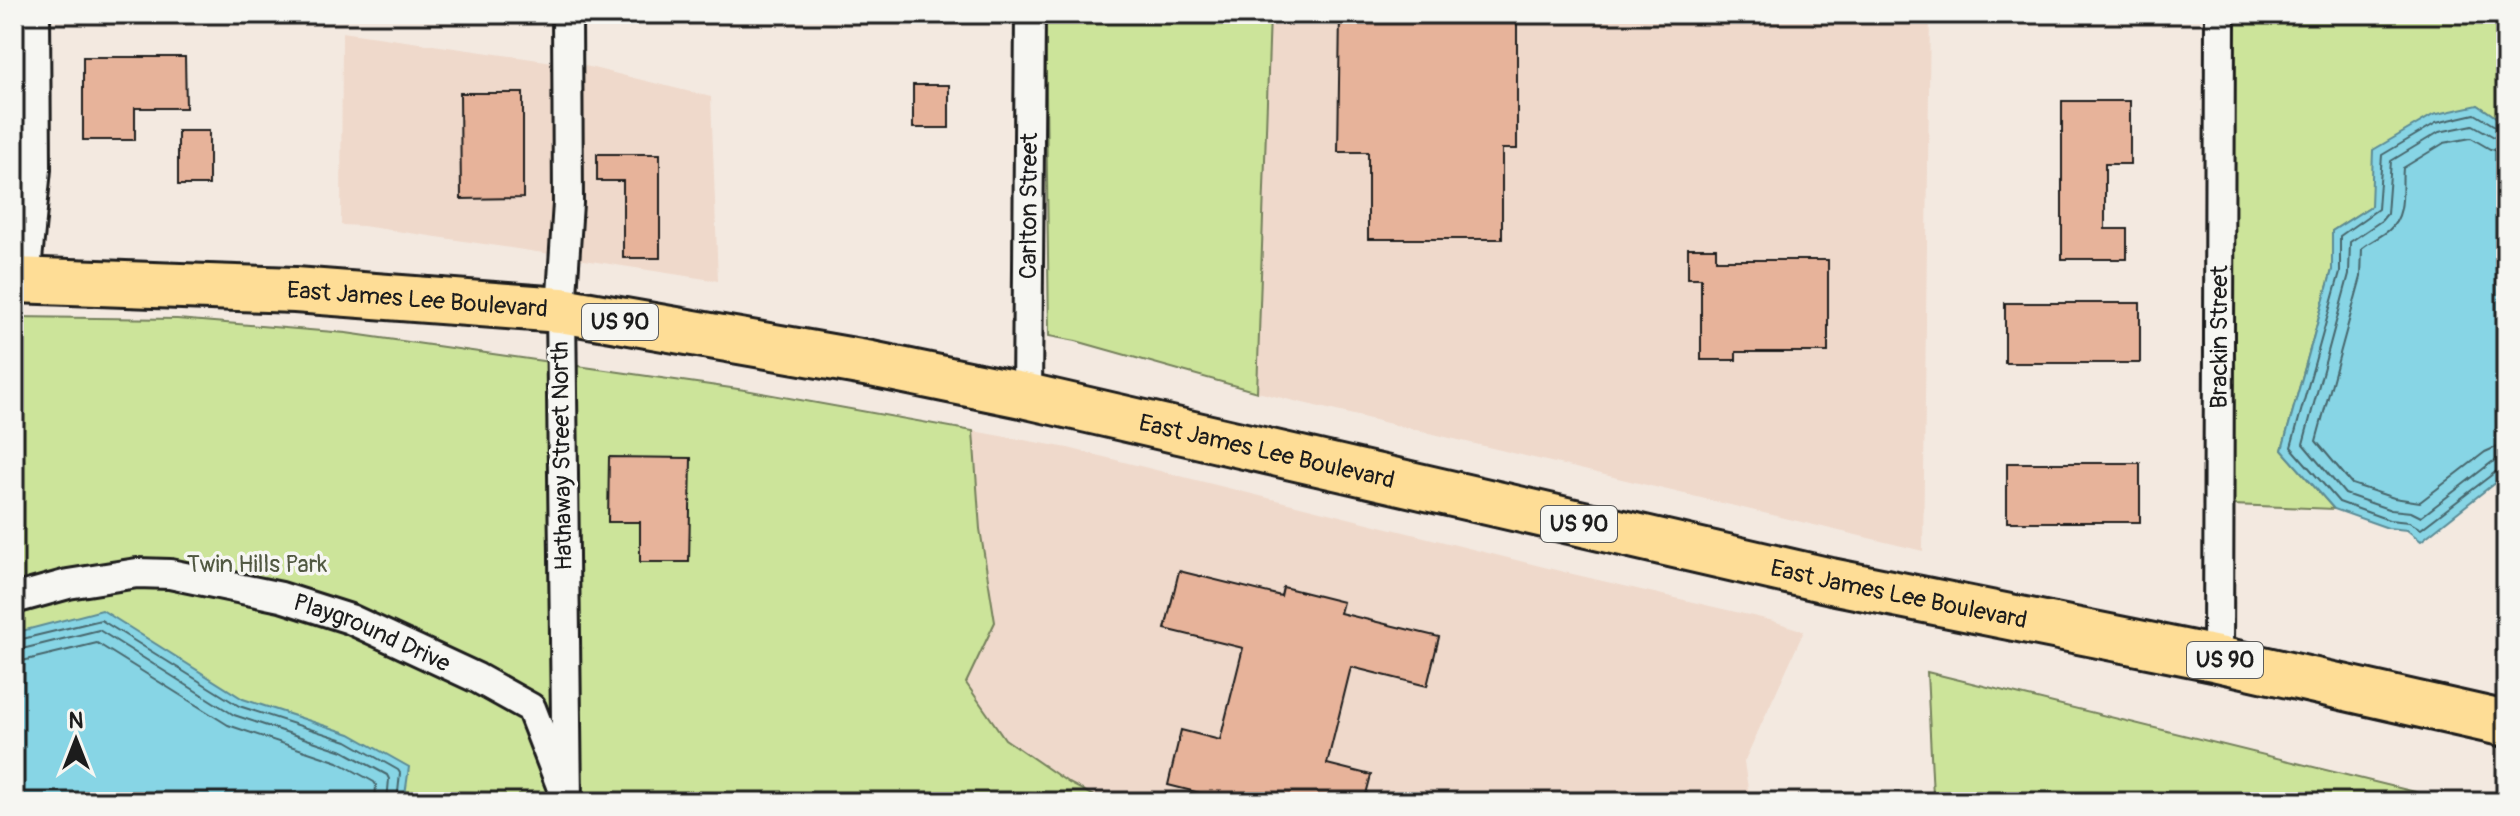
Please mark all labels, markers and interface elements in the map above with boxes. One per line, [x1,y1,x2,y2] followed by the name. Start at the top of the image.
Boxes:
[1013,132,1044,279] street label: Carlton Street
[2204,265,2234,409] street label: Brackin Street
[287,275,549,323] street label: East James Lee Boulevard
[582,304,658,340] road number: US 90
[545,341,579,571] street label: Hathaway Street North
[1136,408,1398,495] street label: East James Lee Boulevard
[1541,506,1617,542] road number: US 90
[187,550,327,579] park label: Twin Hills Park
[1768,553,2030,635] street label: East James Lee Boulevard
[290,587,455,678] street label: Playground Drive
[2187,642,2263,678] road number: US 90
[36,700,116,780] north arrow
[69,707,84,735] text: N

